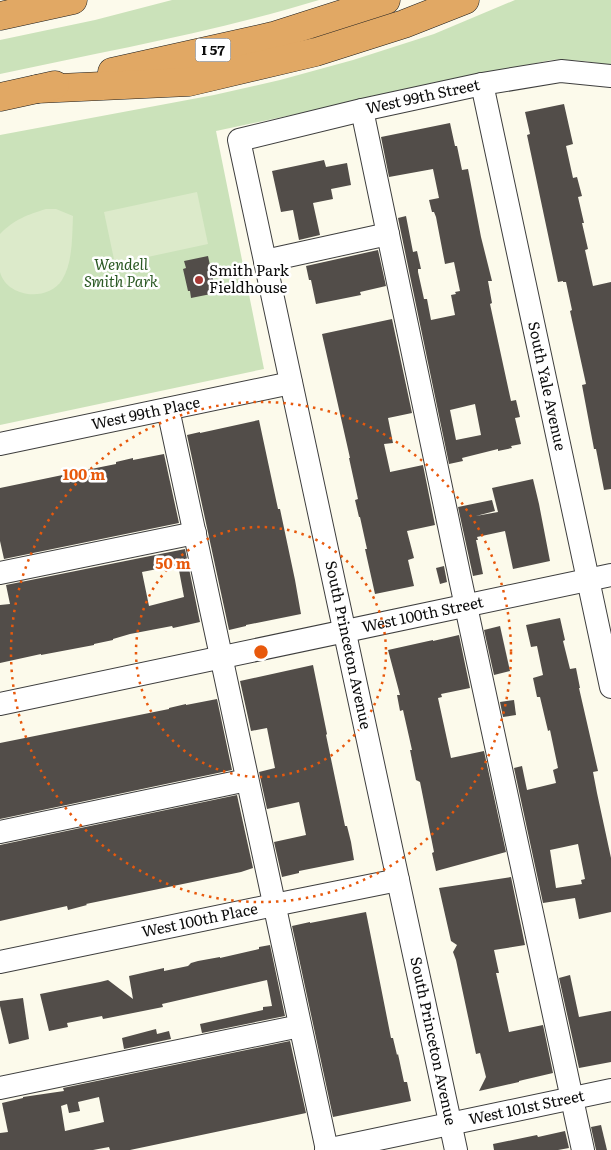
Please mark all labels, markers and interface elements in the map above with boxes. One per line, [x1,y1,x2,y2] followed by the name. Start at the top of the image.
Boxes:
[196,38,230,62] road number: I 57
[363,72,482,119] street label: West 99th Street
[84,252,159,292] park label: Wendell Smith Park
[209,258,290,298] place label: Smith Park Fieldhouse
[193,274,205,286] marker: Smith Park Fieldhouse
[523,319,573,453] street label: South Yale Avenue
[89,389,202,435] street label: West 99th Place
[63,462,105,485] text: 100 m
[155,551,191,574] text: 50 m
[320,558,379,731] street label: South Princeton Avenue
[359,589,485,637] street label: West 100th Street
[252,643,270,661] centre of rings
[139,896,260,942] street label: West 100th Place
[405,954,464,1127] street label: South Princeton Avenue
[466,1083,586,1130] street label: West 101st Street

